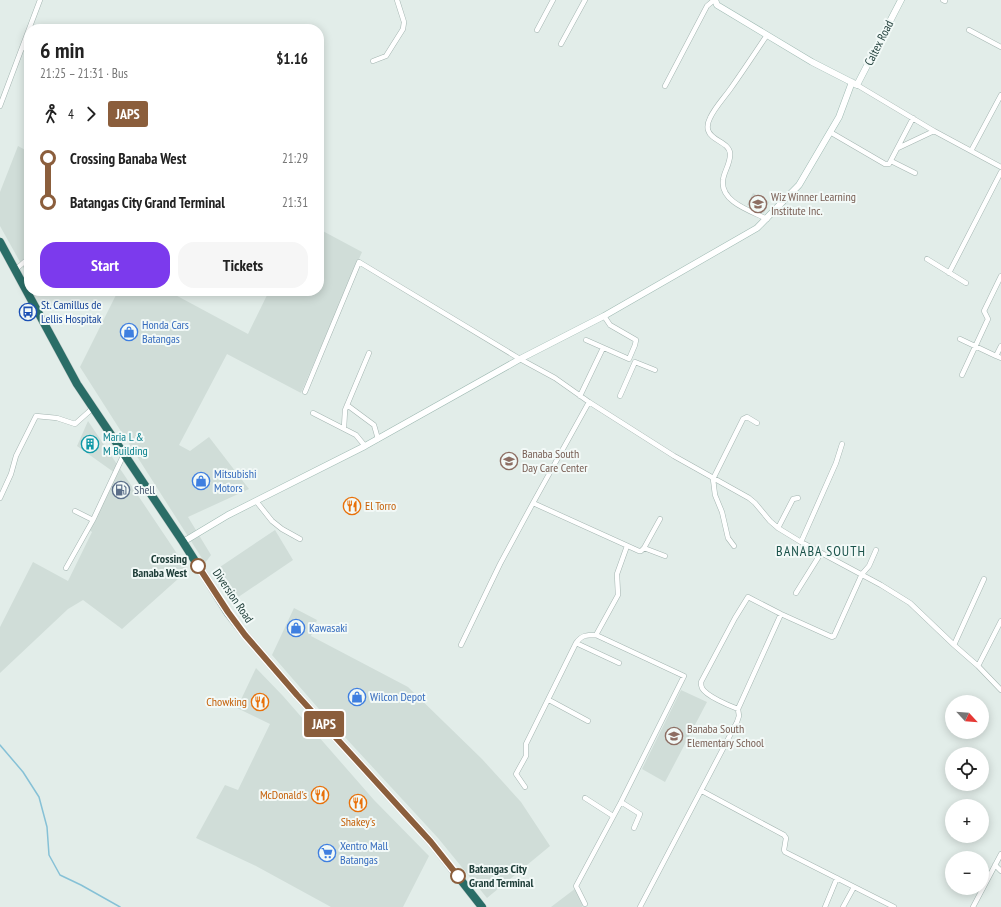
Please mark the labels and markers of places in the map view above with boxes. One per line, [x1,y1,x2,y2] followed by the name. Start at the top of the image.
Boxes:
[771,189,856,218] place label: Wiz Winner Learning Institute Inc.
[748,194,768,214] school or university icon: Wiz Winner Learning Institute Inc.
[41,297,102,326] place label: St. Camillus de Lellis Hospitak
[18,302,38,322] bus stop icon: St. Camillus de Lellis Hospitak
[142,317,189,346] place label: Honda Cars Batangas
[119,322,139,342] shop icon: Honda Cars Batangas
[103,429,148,458] place label: Maria L & M Building
[80,434,100,454] building icon: Maria L & M Building
[522,446,588,475] place label: Banaba South Day Care Center
[499,451,519,471] school or university icon: Banaba South Day Care Center
[214,466,257,495] place label: Mitsubishi Motors
[191,471,211,491] shop icon: Mitsubishi Motors
[111,480,131,500] fuel station icon: Shell
[134,482,155,497] place label: Shell
[342,496,362,516] restaurant icon: El Torro
[365,498,396,513] place label: El Torro
[132,551,187,580] place label: Crossing Banaba West
[190,558,206,574] marker: Crossing Banaba West
[286,618,306,638] shop icon: Kawasaki
[309,620,347,635] place label: Kawasaki
[347,687,367,707] shop icon: Wilcon Depot
[370,689,426,704] place label: Wilcon Depot
[250,692,270,712] restaurant icon: Chowking
[206,694,247,709] place label: Chowking
[687,721,764,750] place label: Banaba South Elementary School
[664,726,684,746] school or university icon: Banaba South Elementary School
[310,785,330,805] restaurant icon: McDonald's
[260,787,307,802] place label: McDonald's
[348,793,368,813] restaurant icon: Shakey's
[341,814,375,829] place label: Shakey's
[340,838,388,867] place label: Xentro Mall Batangas
[317,843,337,863] supermarket icon: Xentro Mall Batangas
[469,861,533,890] place label: Batangas City Grand Terminal
[450,868,466,884] marker: Batangas City Grand Terminal

